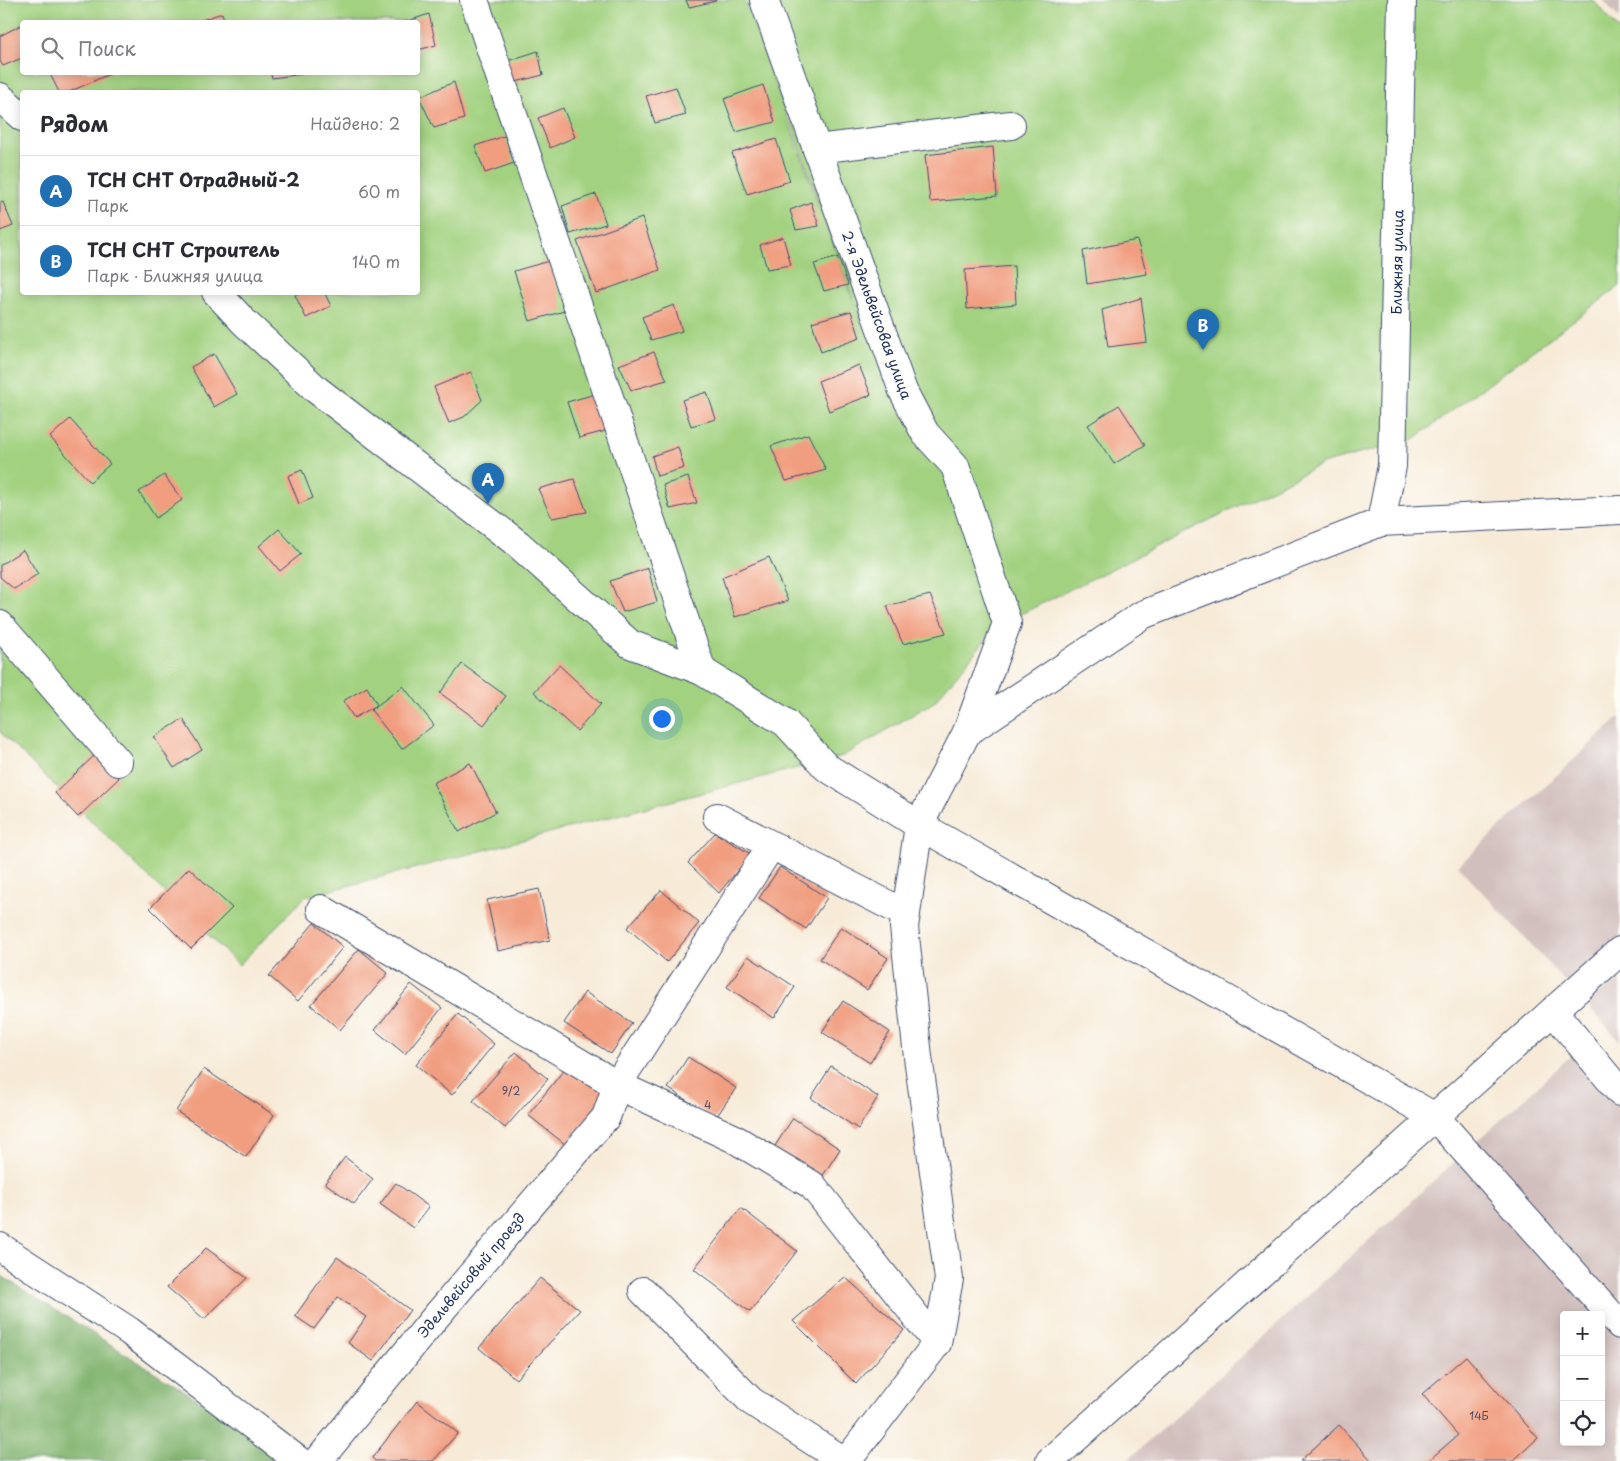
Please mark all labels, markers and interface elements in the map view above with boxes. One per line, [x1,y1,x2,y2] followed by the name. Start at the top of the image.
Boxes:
[20,20,420,75] search box
[38,34,66,62] icon: search
[78,34,136,62] text: Поиск
[40,107,108,139] text: Рядом
[310,111,400,135] text: Найдено: 2
[87,165,300,193] text: ТСН СНТ Отрадный-2
[50,179,62,203] text: A
[358,179,400,203] text: 60 m
[87,193,128,217] text: Парк
[1386,209,1408,315] street label: Ближняя улица
[837,228,917,402] street label: 2-я Эдельвейсовая улица
[87,235,280,263] text: ТСН СНТ Строитель
[51,249,61,273] text: B
[352,249,400,273] text: 140 m
[87,263,263,287] text: Парк · Ближняя улица
[1187,309,1219,350] pin: B
[472,463,504,504] pin: A
[649,706,675,732] your location
[502,1082,521,1099] house number: 9/2
[704,1096,712,1113] house number: 4
[412,1208,530,1342] street label: Эдельвейсовый проезд
[1560,1311,1605,1446] map controls
[1560,1311,1605,1356] button: +
[1560,1356,1605,1401] button: −
[1560,1401,1605,1446] button: locate
[1469,1407,1489,1424] house number: 14Б

